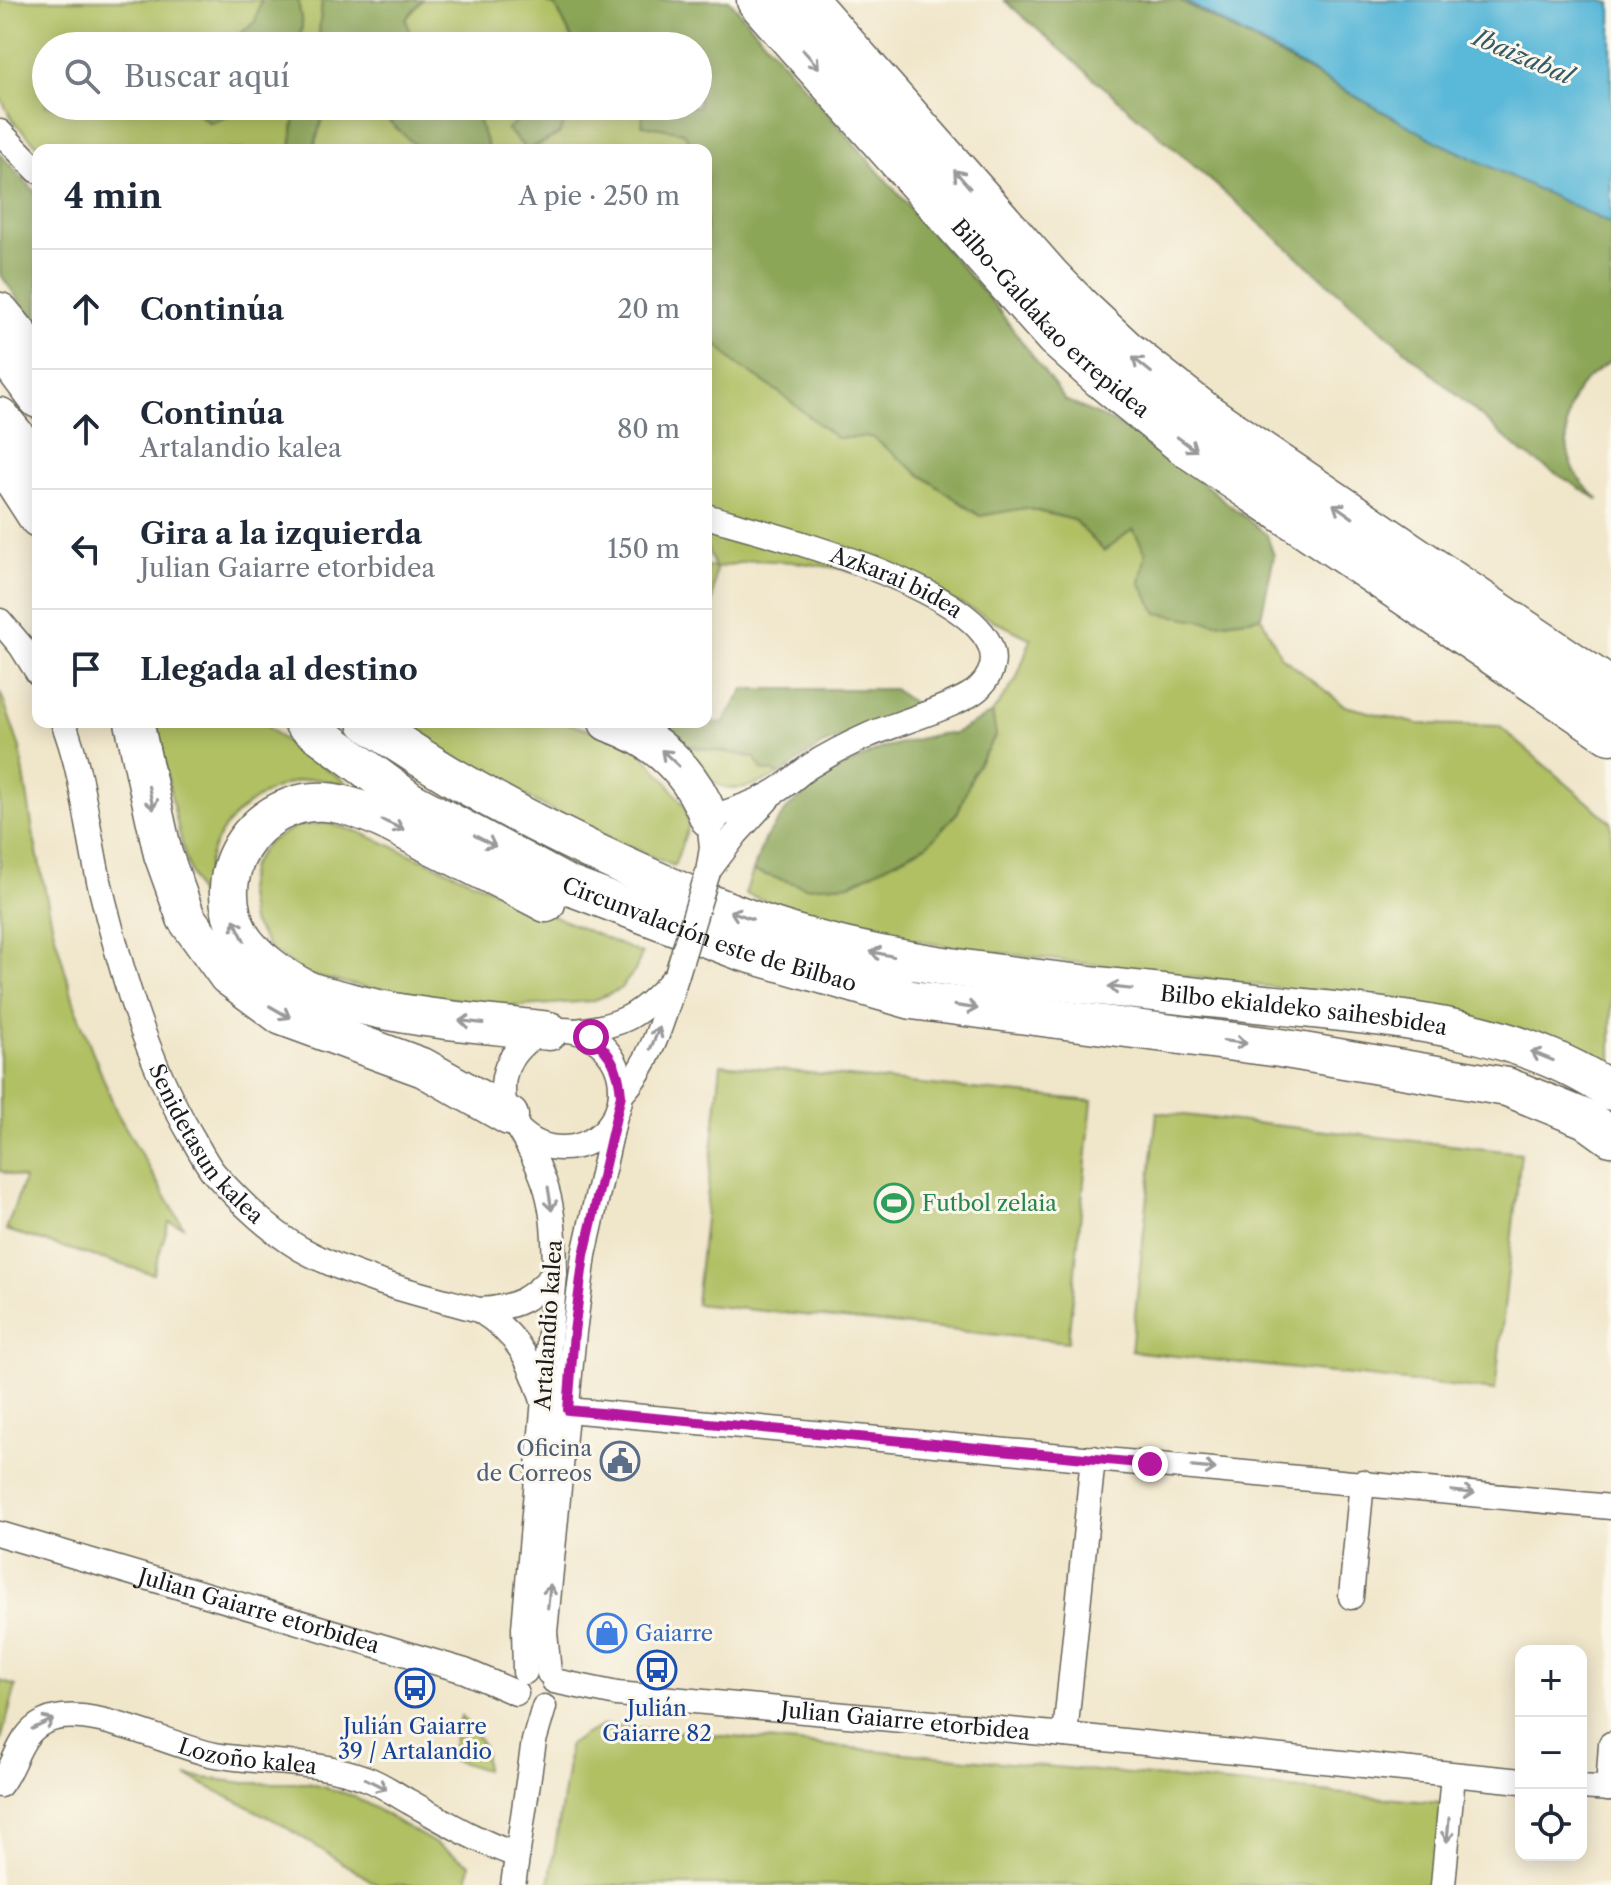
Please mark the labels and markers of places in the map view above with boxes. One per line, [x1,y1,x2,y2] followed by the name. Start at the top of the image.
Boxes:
[873,1182,915,1224] sports icon: Futbol zelaia
[922,1190,1057,1217] place label: Futbol zelaia
[476,1435,592,1487] place label: Oficina de Correos
[599,1440,641,1482] public building icon: Oficina de Correos
[586,1612,628,1654] shop icon: Gaiarre
[635,1620,713,1647] place label: Gaiarre
[636,1649,678,1691] bus stop icon: Julián Gaiarre 82
[394,1667,436,1709] bus stop icon: Julián Gaiarre 39 / Artalandio
[602,1695,712,1747] place label: Julián Gaiarre 82
[338,1713,492,1765] place label: Julián Gaiarre 39 / Artalandio

